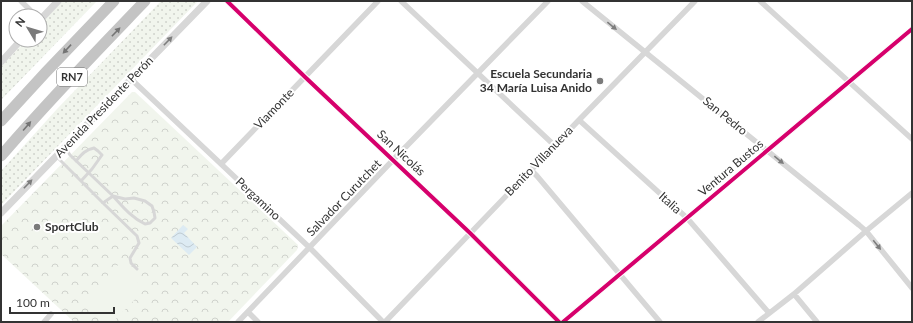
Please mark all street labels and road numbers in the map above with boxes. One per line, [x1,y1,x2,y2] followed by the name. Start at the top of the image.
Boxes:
[51,53,156,160] street label: Avenida Presidente Perón
[57,68,87,86] road number: RN7
[251,85,297,132] street label: Viamonte
[700,93,751,138] street label: San Pedro
[501,122,576,199] street label: Benito Villanueva
[374,127,429,179] street label: San Nicolás
[695,136,766,199] street label: Ventura Bustos
[303,156,385,239] street label: Salvador Curutchet
[233,174,284,223] street label: Pergamino
[656,189,685,217] street label: Italia

